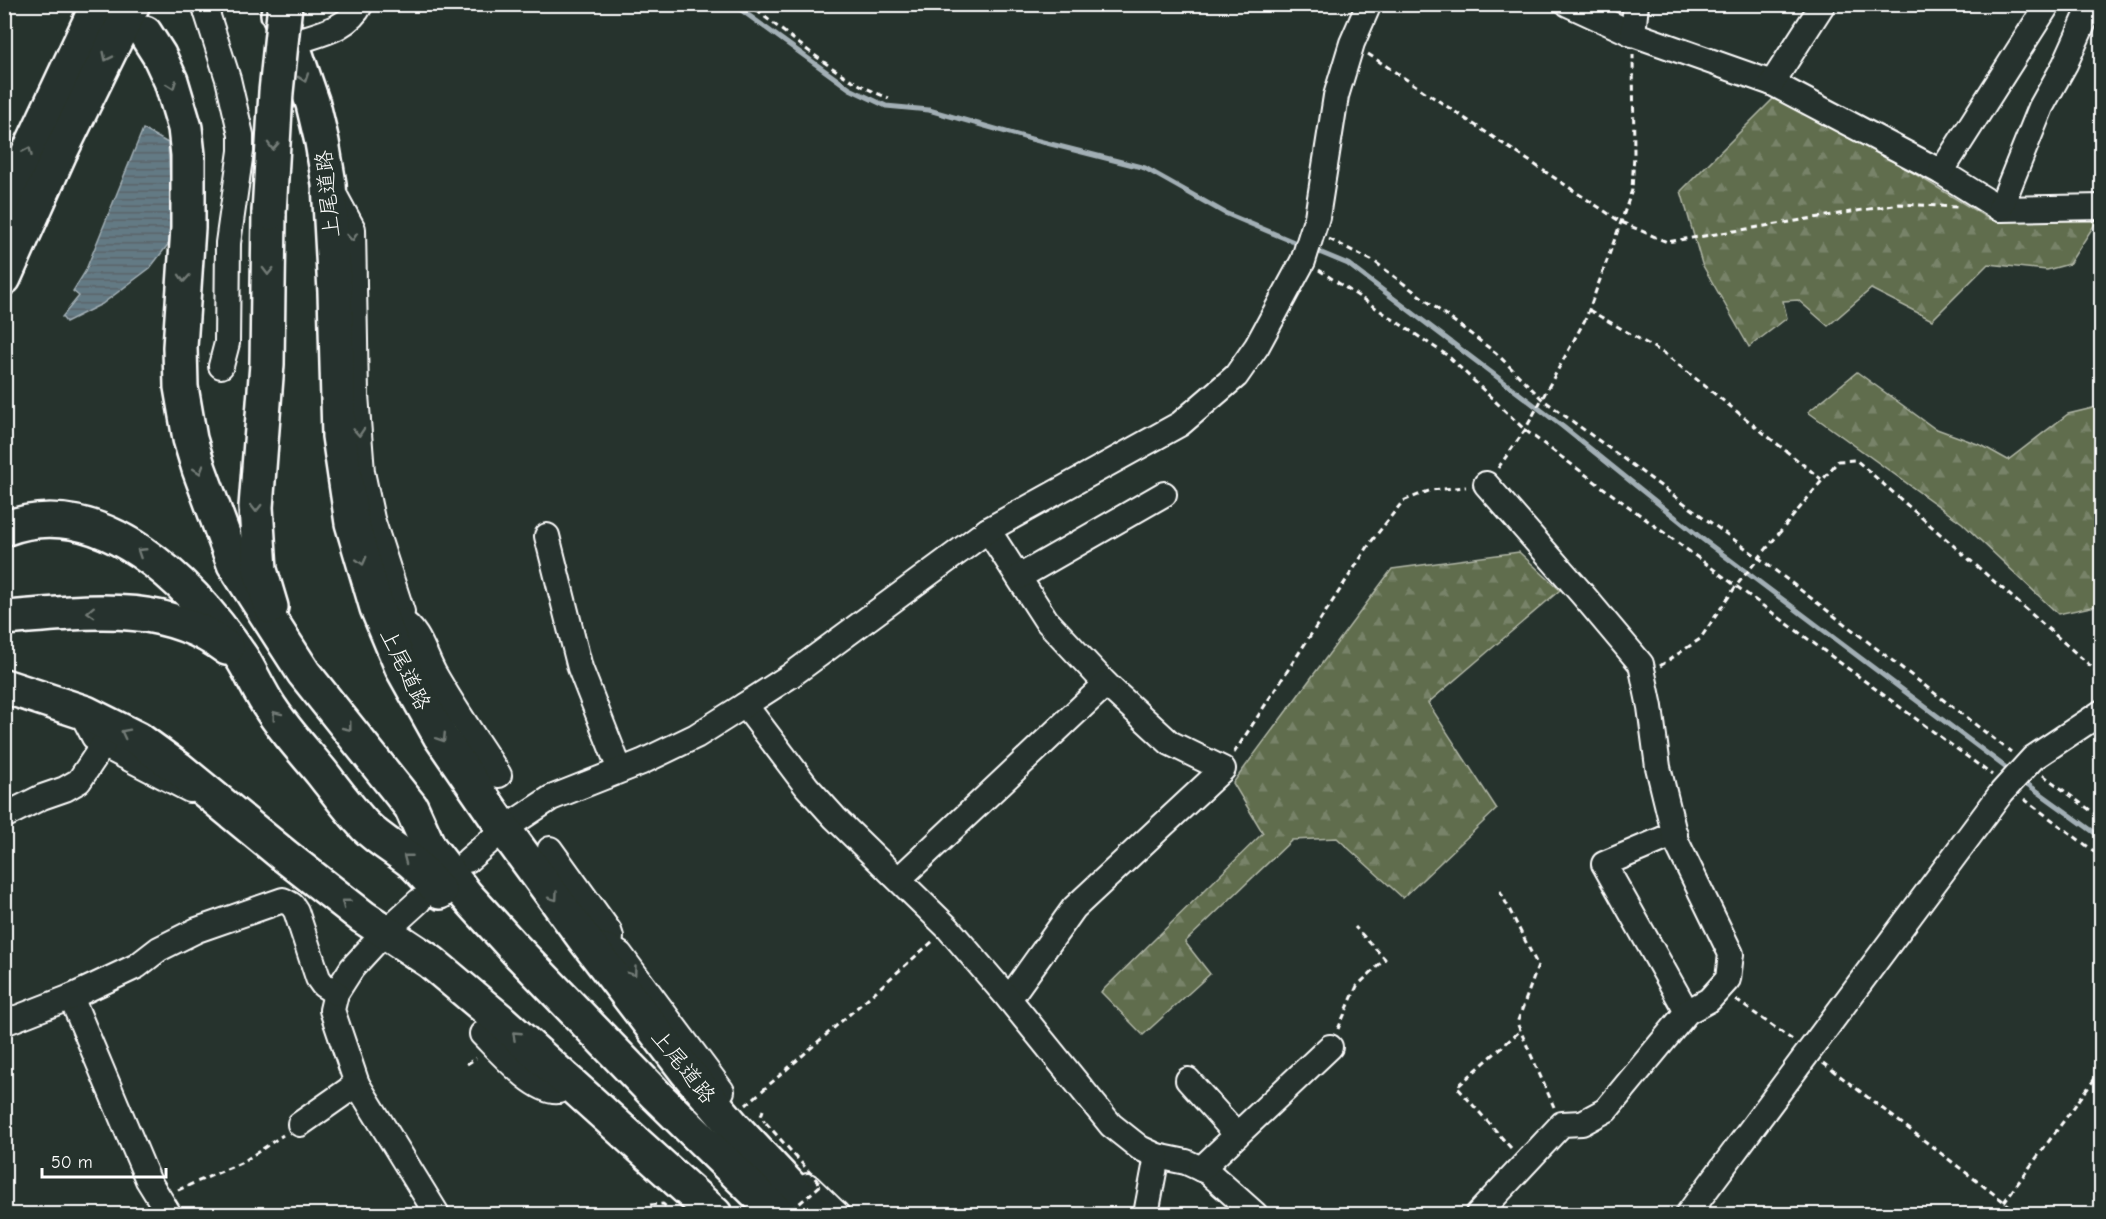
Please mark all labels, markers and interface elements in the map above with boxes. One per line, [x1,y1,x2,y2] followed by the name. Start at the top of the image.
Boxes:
[103,51,114,61] one-way arrow
[296,72,309,82] one-way arrow
[165,79,178,90] one-way arrow
[266,142,279,151] one-way arrow
[21,147,33,158] one-way arrow
[310,149,346,239] street label: 上尾道路
[345,232,358,241] one-way arrow
[262,267,274,276] one-way arrow
[178,273,191,282] one-way arrow
[352,427,365,436] one-way arrow
[192,464,204,475] one-way arrow
[250,503,262,512] one-way arrow
[137,549,148,560] one-way arrow
[355,556,368,566] one-way arrow
[87,606,96,619] one-way arrow
[374,624,436,715] street label: 上尾道路
[272,711,283,722] one-way arrow
[341,720,352,731] one-way arrow
[120,728,131,740] one-way arrow
[434,732,446,742] one-way arrow
[402,855,413,866] one-way arrow
[547,891,558,902] one-way arrow
[341,899,352,910] one-way arrow
[625,965,636,976] one-way arrow
[645,1024,721,1109] street label: 上尾道路
[512,1031,523,1042] one-way arrow
[42,1141,166,1179] scale bar
[51,1152,93,1173] text: 50 m

